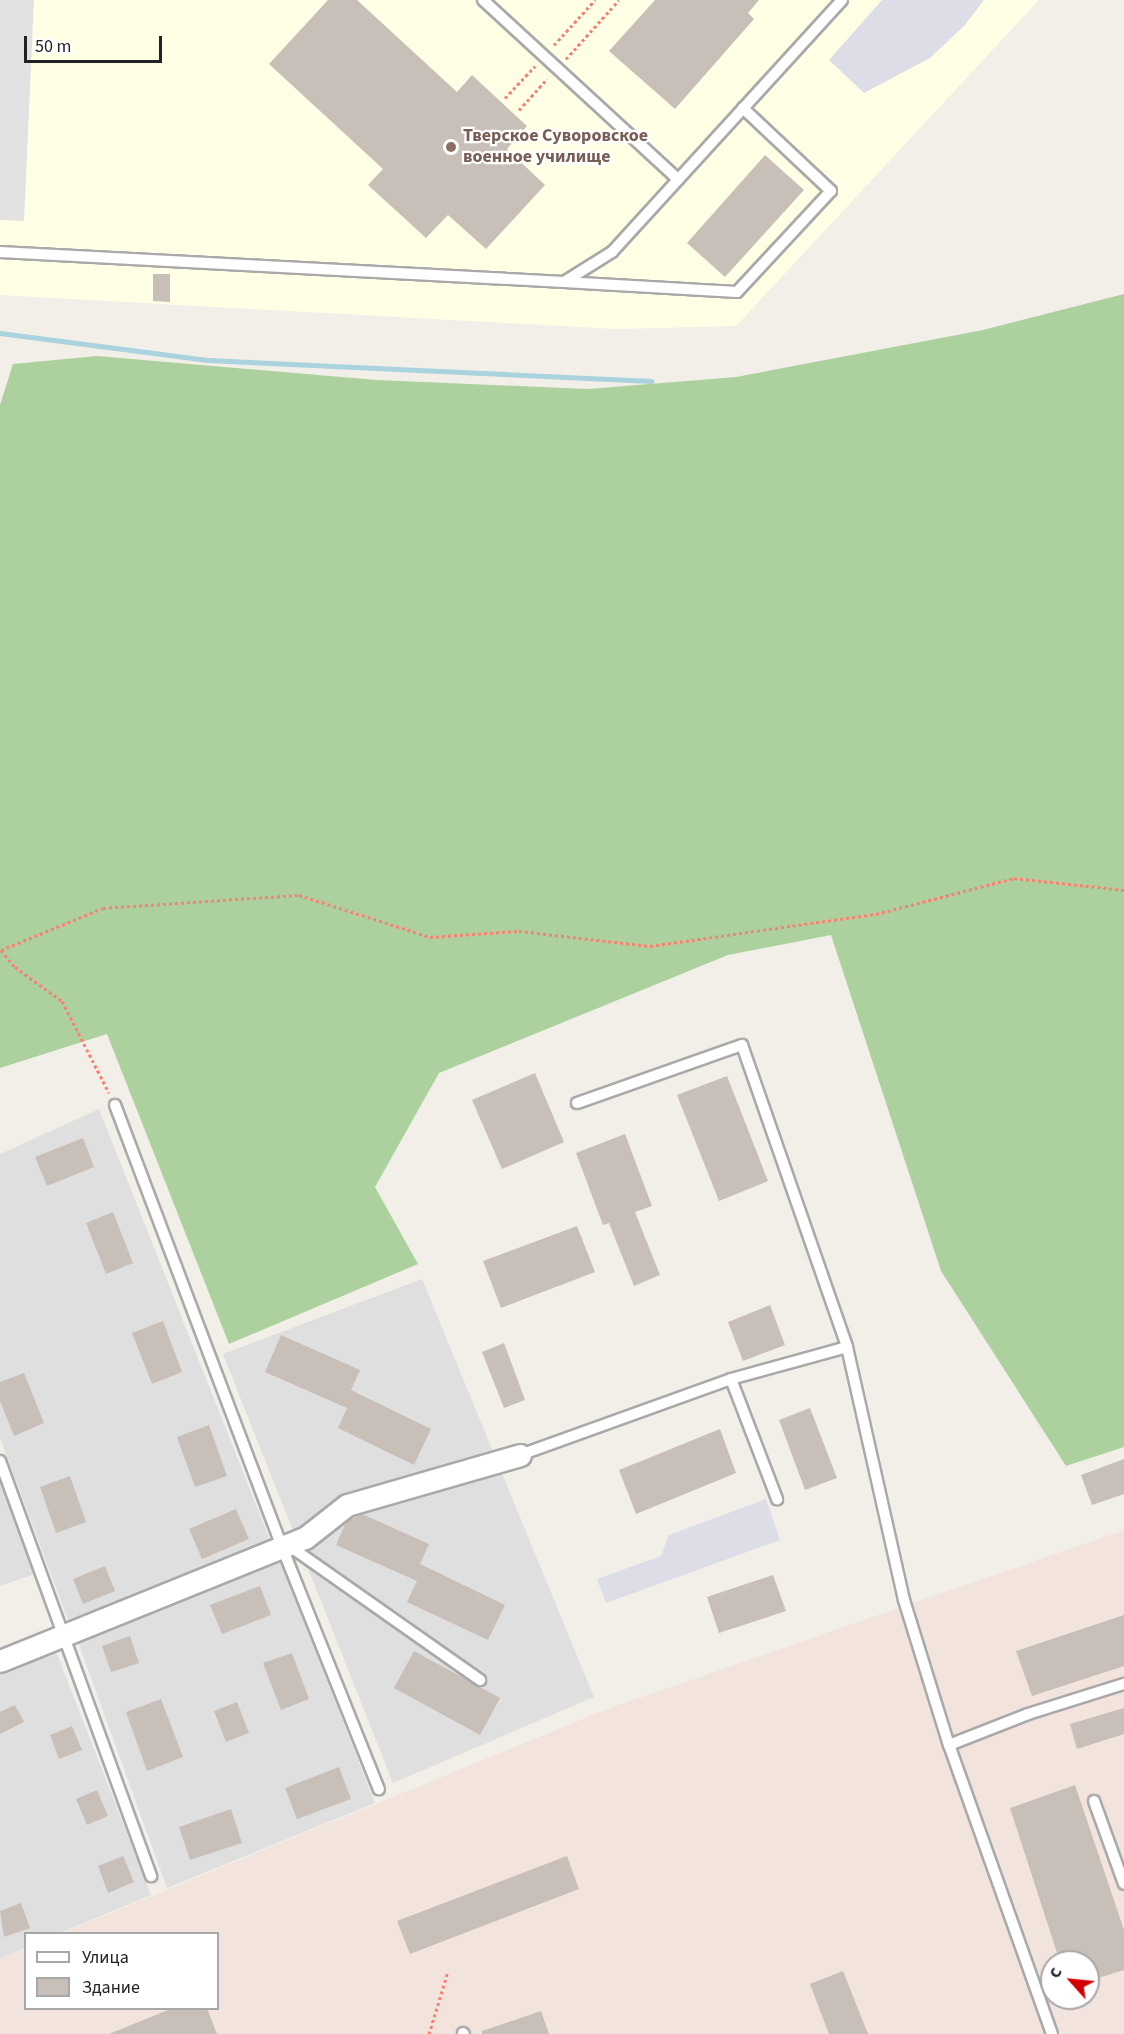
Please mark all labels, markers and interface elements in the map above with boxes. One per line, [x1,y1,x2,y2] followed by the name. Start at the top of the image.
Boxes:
[27,24,165,62] scale bar
[35,34,71,59] text: 50 m
[463,126,648,168] place label: Тверское Суворовское военное училище
[444,140,458,154] marker: Тверское Суворовское военное училище
[24,1932,219,2010] legend
[82,1945,129,1970] text: Улица
[1040,1950,1100,2010] north arrow
[1044,1964,1068,1982] text: С
[82,1975,140,2000] text: Здание

